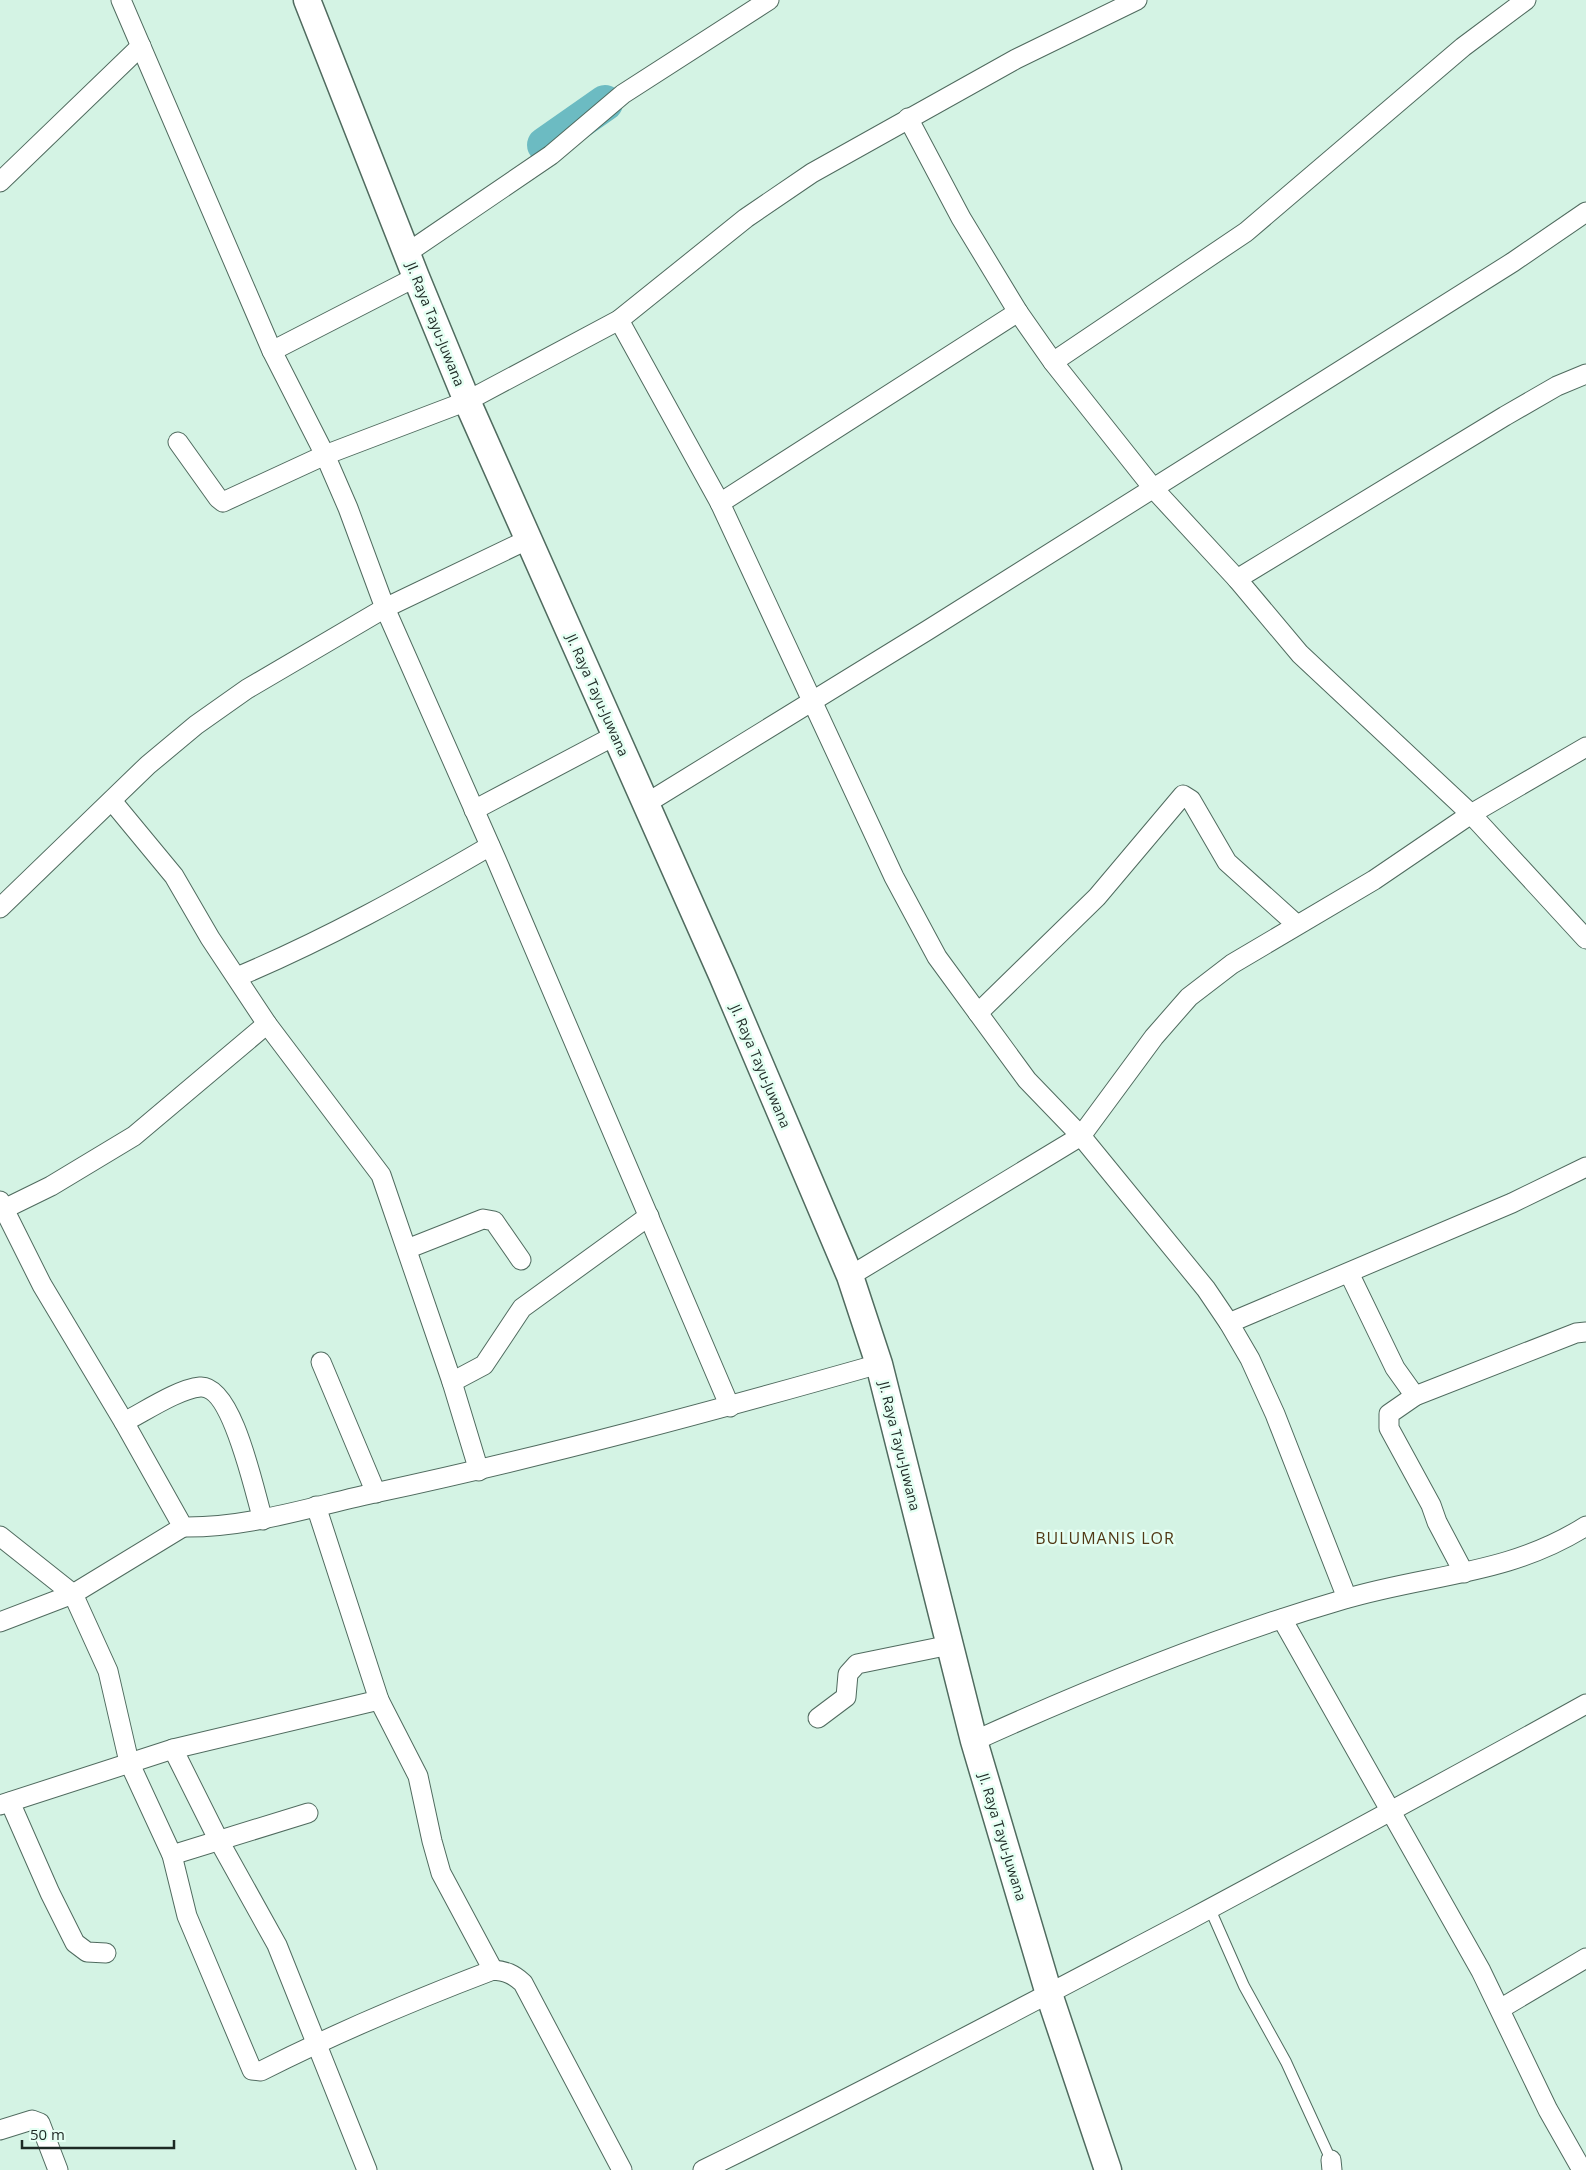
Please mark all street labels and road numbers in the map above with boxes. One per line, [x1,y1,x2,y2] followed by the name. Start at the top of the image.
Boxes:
[402,257,470,389] street label: Jl. Raya Tayu-Juwana
[562,629,634,759] street label: Jl. Raya Tayu-Juwana
[726,1000,796,1131] street label: Jl. Raya Tayu-Juwana
[874,1378,925,1513] street label: Jl. Raya Tayu-Juwana
[974,1769,1031,1903] street label: Jl. Raya Tayu-Juwana

